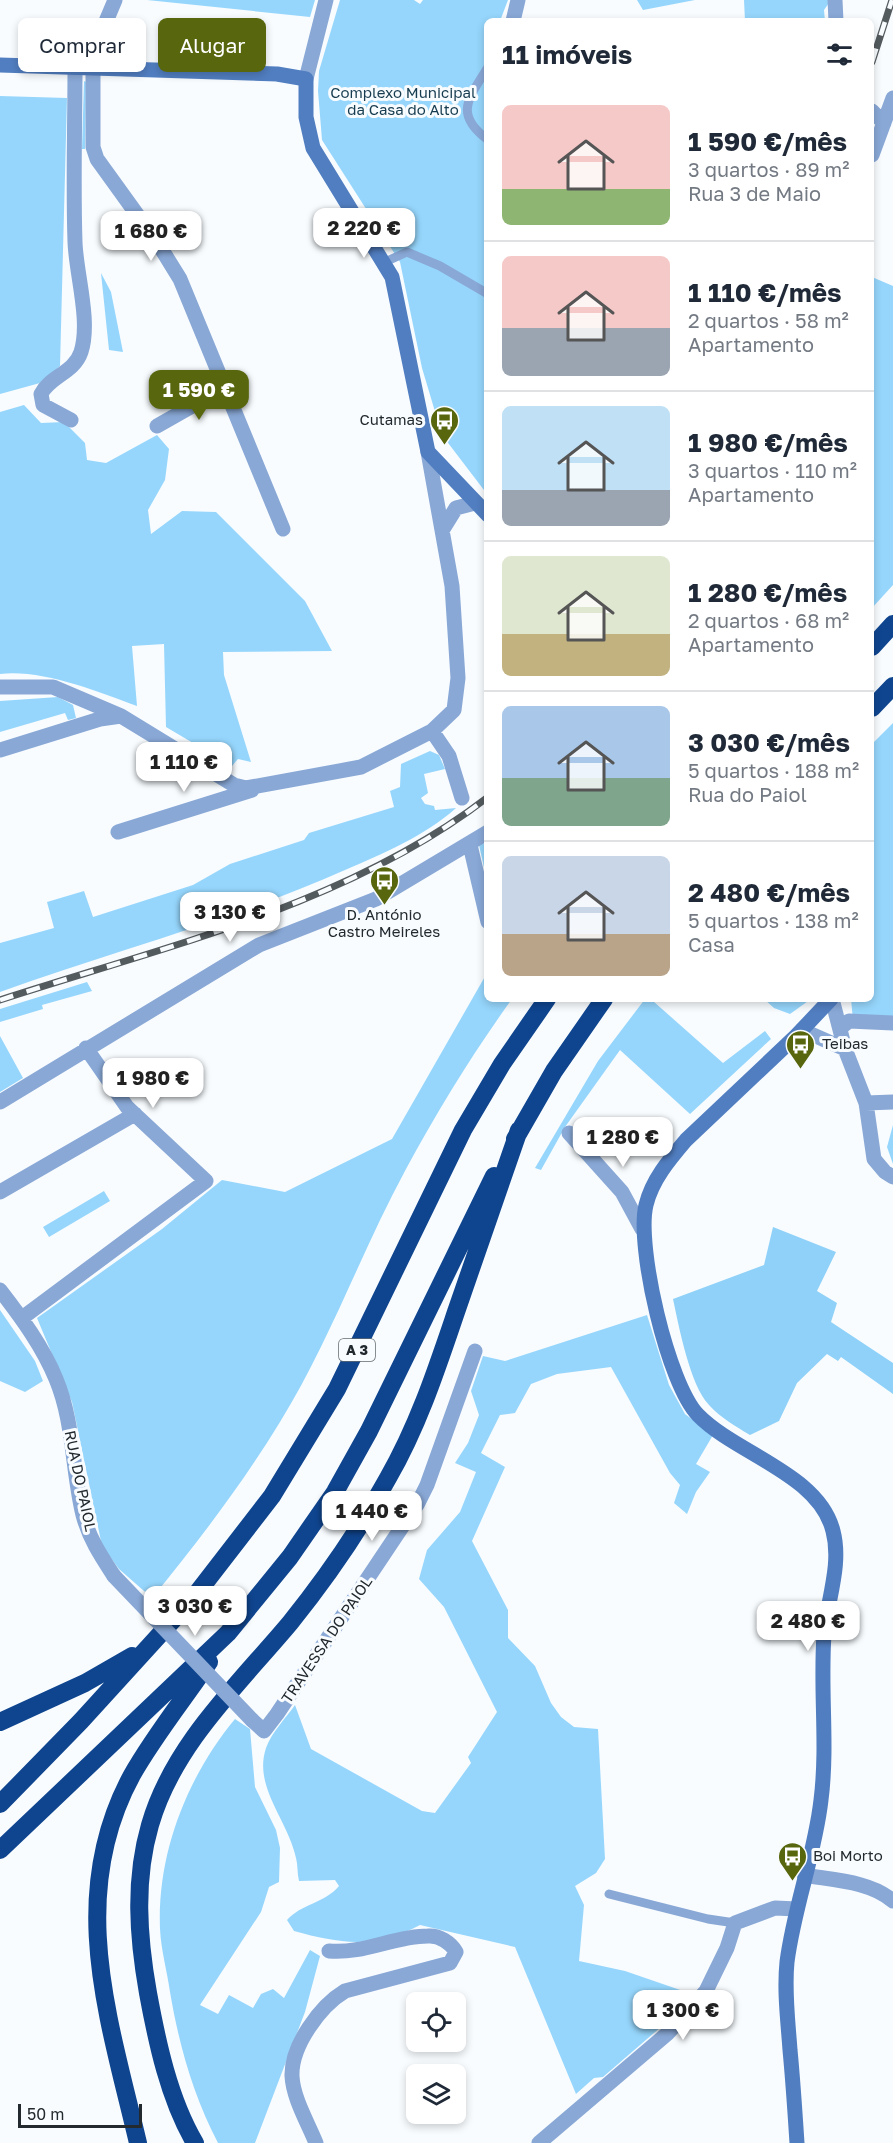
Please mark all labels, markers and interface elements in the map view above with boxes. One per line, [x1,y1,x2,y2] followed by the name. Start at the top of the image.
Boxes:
[18,18,146,72] chip: Comprar
[158,18,266,72] chip: Alugar
[823,38,856,71] icon: filters
[502,39,632,70] text: 11 imóveis
[330,83,476,118] park label: Complexo Municipal da Casa do Alto
[688,126,847,157] text: 1 590 €/mês
[550,129,622,201] icon: home
[688,157,849,181] text: 3 quartos · 89 m²
[688,181,821,205] text: Rua 3 de Maio
[309,208,419,259] pin: 2 220 €
[96,211,206,262] pin: 1 680 €
[327,215,401,239] text: 2 220 €
[115,218,187,242] text: 1 680 €
[688,277,842,308] text: 1 110 €/mês
[550,280,622,352] icon: home
[688,308,849,332] text: 2 quartos · 58 m²
[688,332,814,356] text: Apartamento
[144,370,254,421] pin: 1 590 €
[163,377,235,401] text: 1 590 €
[428,404,460,446] bus stop icon: Cutamas
[360,410,423,428] place label: Cutamas
[688,427,848,458] text: 1 980 €/mês
[550,430,622,502] icon: home
[688,458,857,482] text: 3 quartos · 110 m²
[688,482,814,506] text: Apartamento
[688,577,847,608] text: 1 280 €/mês
[550,580,622,652] icon: home
[688,608,849,632] text: 2 quartos · 68 m²
[688,632,814,656] text: Apartamento
[688,727,850,758] text: 3 030 €/mês
[550,730,622,802] icon: home
[129,742,239,793] pin: 1 110 €
[150,749,218,773] text: 1 110 €
[688,758,859,782] text: 5 quartos · 188 m²
[688,782,807,806] text: Rua do Paiol
[368,864,400,906] bus stop icon: D. António Castro Meireles
[688,877,850,908] text: 2 480 €/mês
[550,880,622,952] icon: home
[175,892,285,943] pin: 3 130 €
[194,899,266,923] text: 3 130 €
[328,905,440,940] place label: D. António Castro Meireles
[688,908,859,932] text: 5 quartos · 138 m²
[688,932,735,956] text: Casa
[785,1028,817,1070] bus stop icon: Teibas
[822,1034,868,1052] place label: Teibas
[98,1058,208,1109] pin: 1 980 €
[117,1065,189,1089] text: 1 980 €
[568,1117,678,1168] pin: 1 280 €
[587,1124,659,1148] text: 1 280 €
[339,1339,375,1361] road number: A 3
[61,1429,101,1533] street label: RUA DO PAIOL
[317,1491,427,1542] pin: 1 440 €
[336,1498,408,1522] text: 1 440 €
[277,1572,375,1706] street label: TRAVESSA DO PAIOL
[140,1586,250,1637] pin: 3 030 €
[158,1593,232,1617] text: 3 030 €
[753,1601,863,1652] pin: 2 480 €
[771,1608,845,1632] text: 2 480 €
[776,1840,808,1882] bus stop icon: Boi Morto
[813,1846,883,1864] place label: Boi Morto
[628,1990,738,2041] pin: 1 300 €
[406,1992,466,2124] map controls
[406,1992,466,2052] button: locate
[647,1997,719,2021] text: 1 300 €
[406,2064,466,2124] button: layers
[18,2101,142,2128] scale bar
[27,2104,64,2124] text: 50 m

